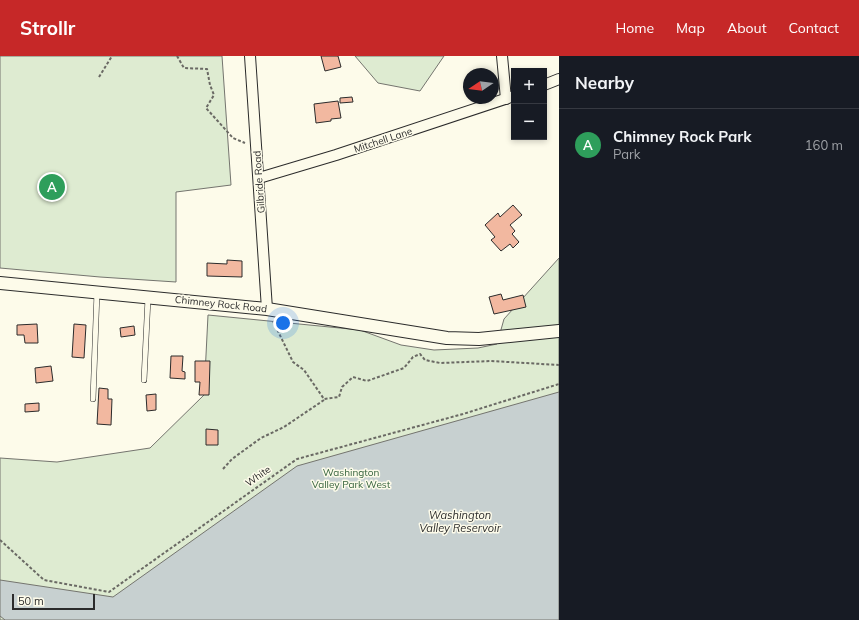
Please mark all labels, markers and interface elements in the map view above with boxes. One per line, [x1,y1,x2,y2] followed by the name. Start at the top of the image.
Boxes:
[20,16,75,40] text: Strollr
[615,19,654,37] text: Home
[676,19,705,37] text: Map
[727,19,767,37] text: About
[789,19,839,37] text: Contact
[463,68,499,104] north arrow
[511,68,547,140] map controls
[511,68,547,104] button: +
[575,72,634,93] text: Nearby
[511,104,547,140] button: −
[352,124,414,156] street label: Mitchell Lane
[613,127,751,146] text: Chimney Rock Park
[583,137,593,153] text: A
[805,137,843,153] text: 160 m
[613,146,640,162] text: Park
[250,150,268,214] street label: Gilbride Road
[39,172,65,202] pin: A
[174,293,268,315] street label: Chimney Rock Road
[273,313,293,333] your location
[243,463,273,489] street label: White
[312,466,391,491] park label: Washington Valley Park West
[419,508,502,535] water label: Washington Valley Reservoir
[12,592,95,611] scale bar
[18,594,44,608] text: 50 m

